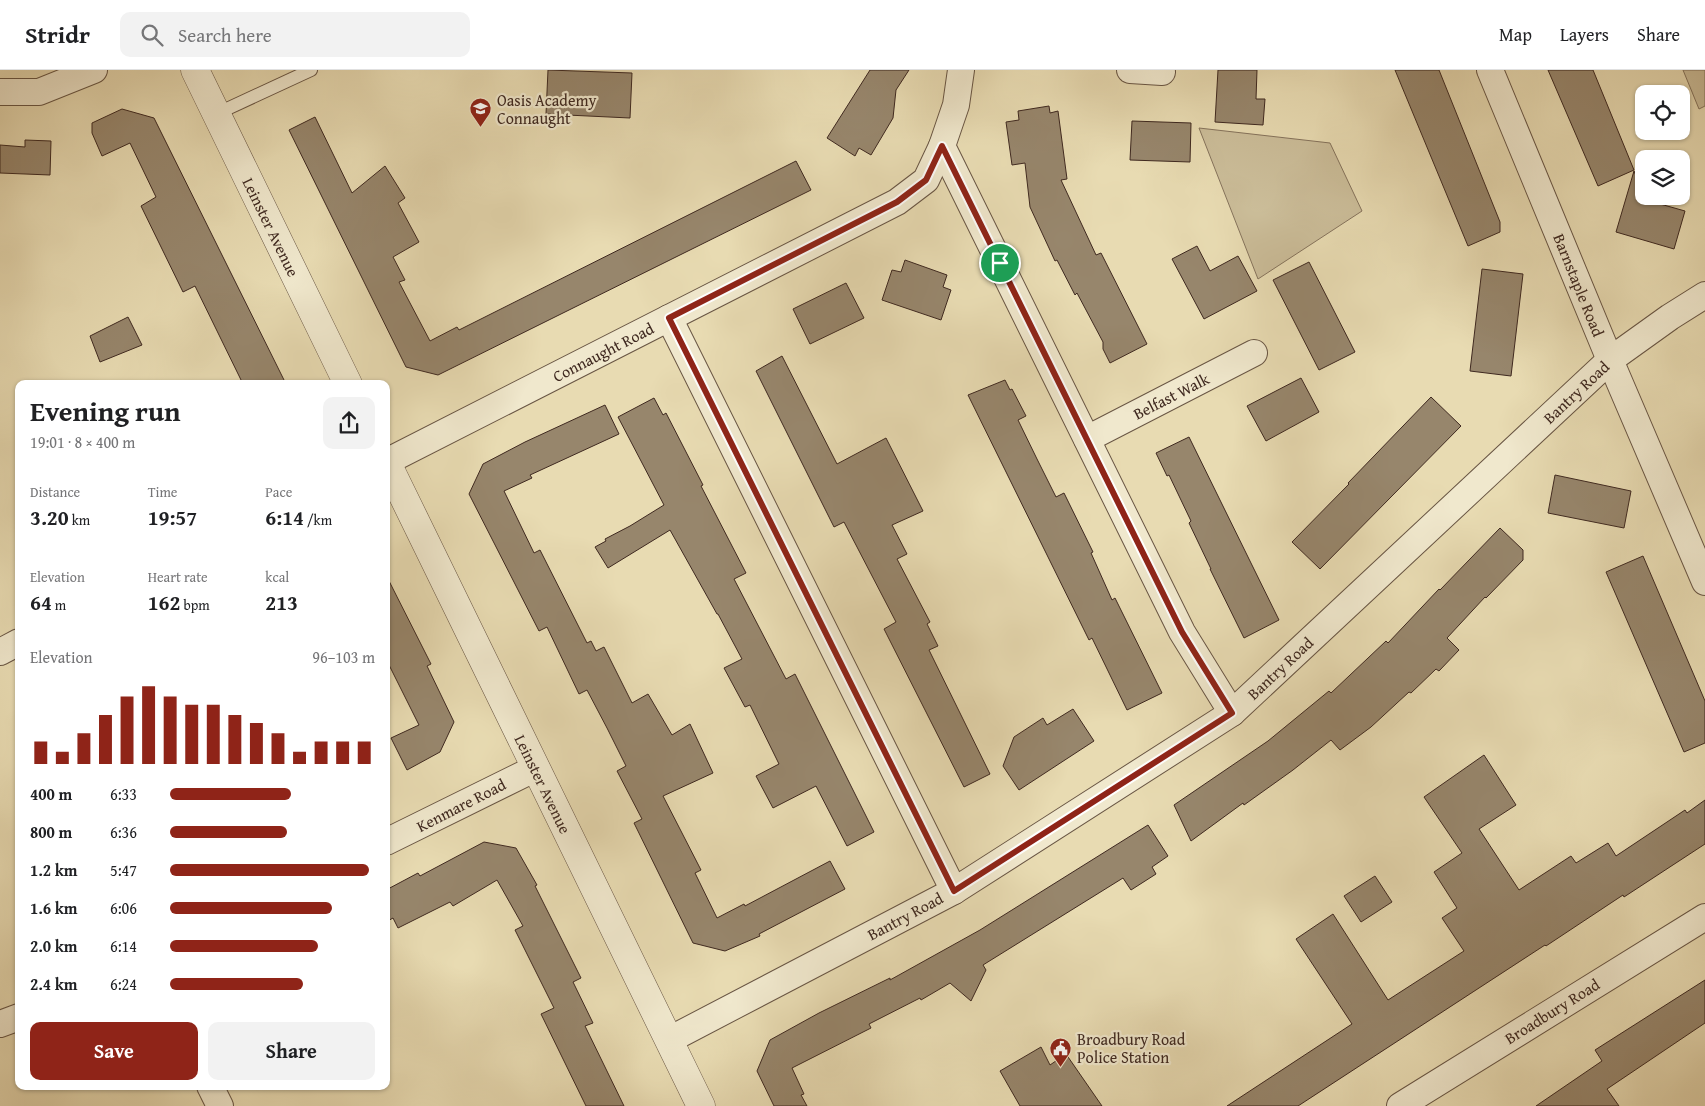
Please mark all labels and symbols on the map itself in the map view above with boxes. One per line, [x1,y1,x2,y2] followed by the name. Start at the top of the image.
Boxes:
[497,88,596,130] place label: Oasis Academy Connaught
[469,97,493,128] school or university icon: Oasis Academy Connaught
[237,173,305,281] street label: Leinster Avenue
[1547,230,1611,341] street label: Barnstaple Road
[979,242,1021,284] pin
[548,316,658,388] street label: Connaught Road
[1538,355,1615,429] street label: Bantry Road
[1129,366,1214,425] street label: Belfast Walk
[1242,631,1319,705] street label: Bantry Road
[509,730,577,838] street label: Leinster Avenue
[412,772,510,838] street label: Kenmare Road
[863,886,948,946] street label: Bantry Road
[1500,972,1605,1050] street label: Broadbury Road
[1077,1027,1186,1069] place label: Broadbury Road Police Station
[1049,1036,1073,1067] public building icon: Broadbury Road Police Station

